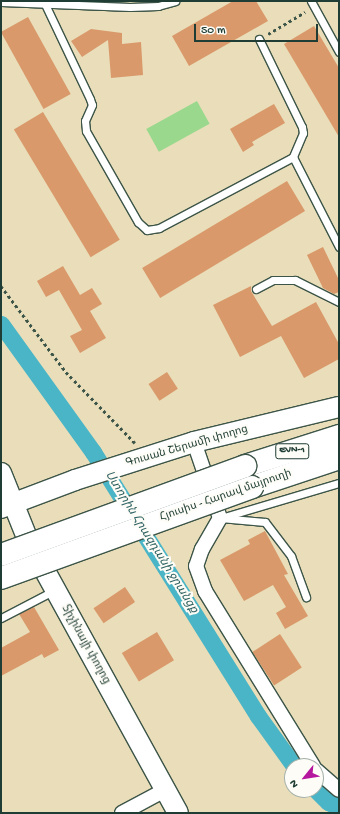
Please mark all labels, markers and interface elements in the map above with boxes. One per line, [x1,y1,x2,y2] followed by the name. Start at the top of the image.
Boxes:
[196,16,320,42] scale bar
[201,24,226,38] text: 50 m
[124,423,250,471] street label: Գուսան Շերամի փողոց
[275,443,309,459] road number: EVN-1
[158,467,294,525] street label: Հյուսիս - Հարավ մայրուղի
[100,469,200,617] water label: Ստորին Հրազդանի ջրանցք
[58,603,112,687] street label: Տիչինայի փողոց
[284,758,324,798] north arrow
[287,777,301,790] text: N

